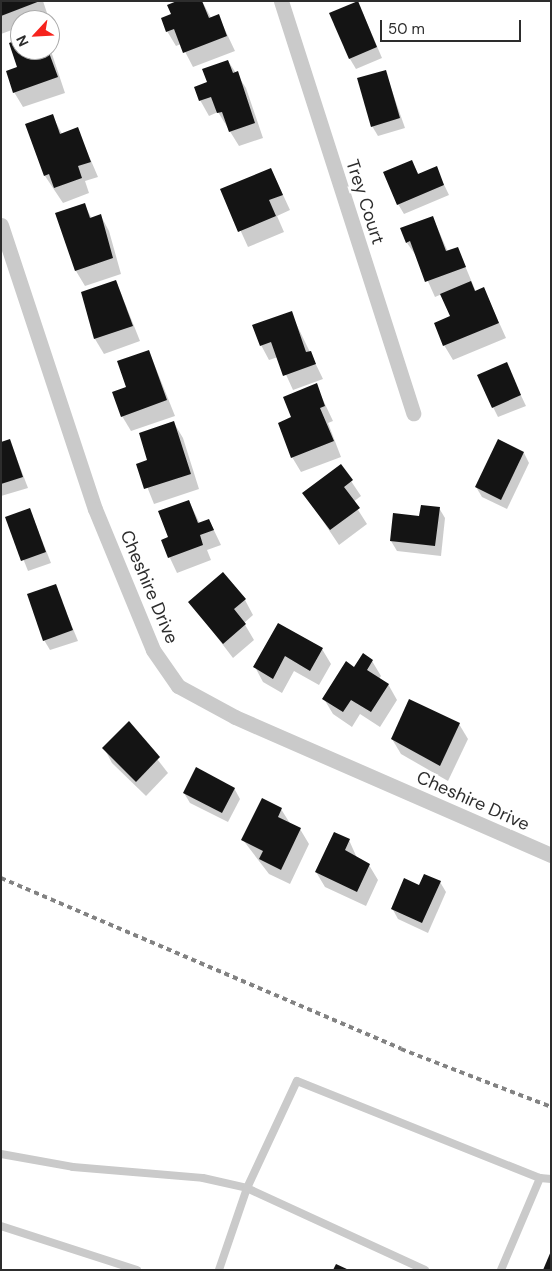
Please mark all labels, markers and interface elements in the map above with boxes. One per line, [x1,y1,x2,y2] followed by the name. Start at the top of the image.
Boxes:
[10,10,60,60] north arrow
[382,10,523,42] scale bar
[388,19,425,39] text: 50 m
[12,32,33,49] text: N
[341,157,389,247] street label: Trey Court
[115,527,183,647] street label: Cheshire Drive
[413,766,533,836] street label: Cheshire Drive

